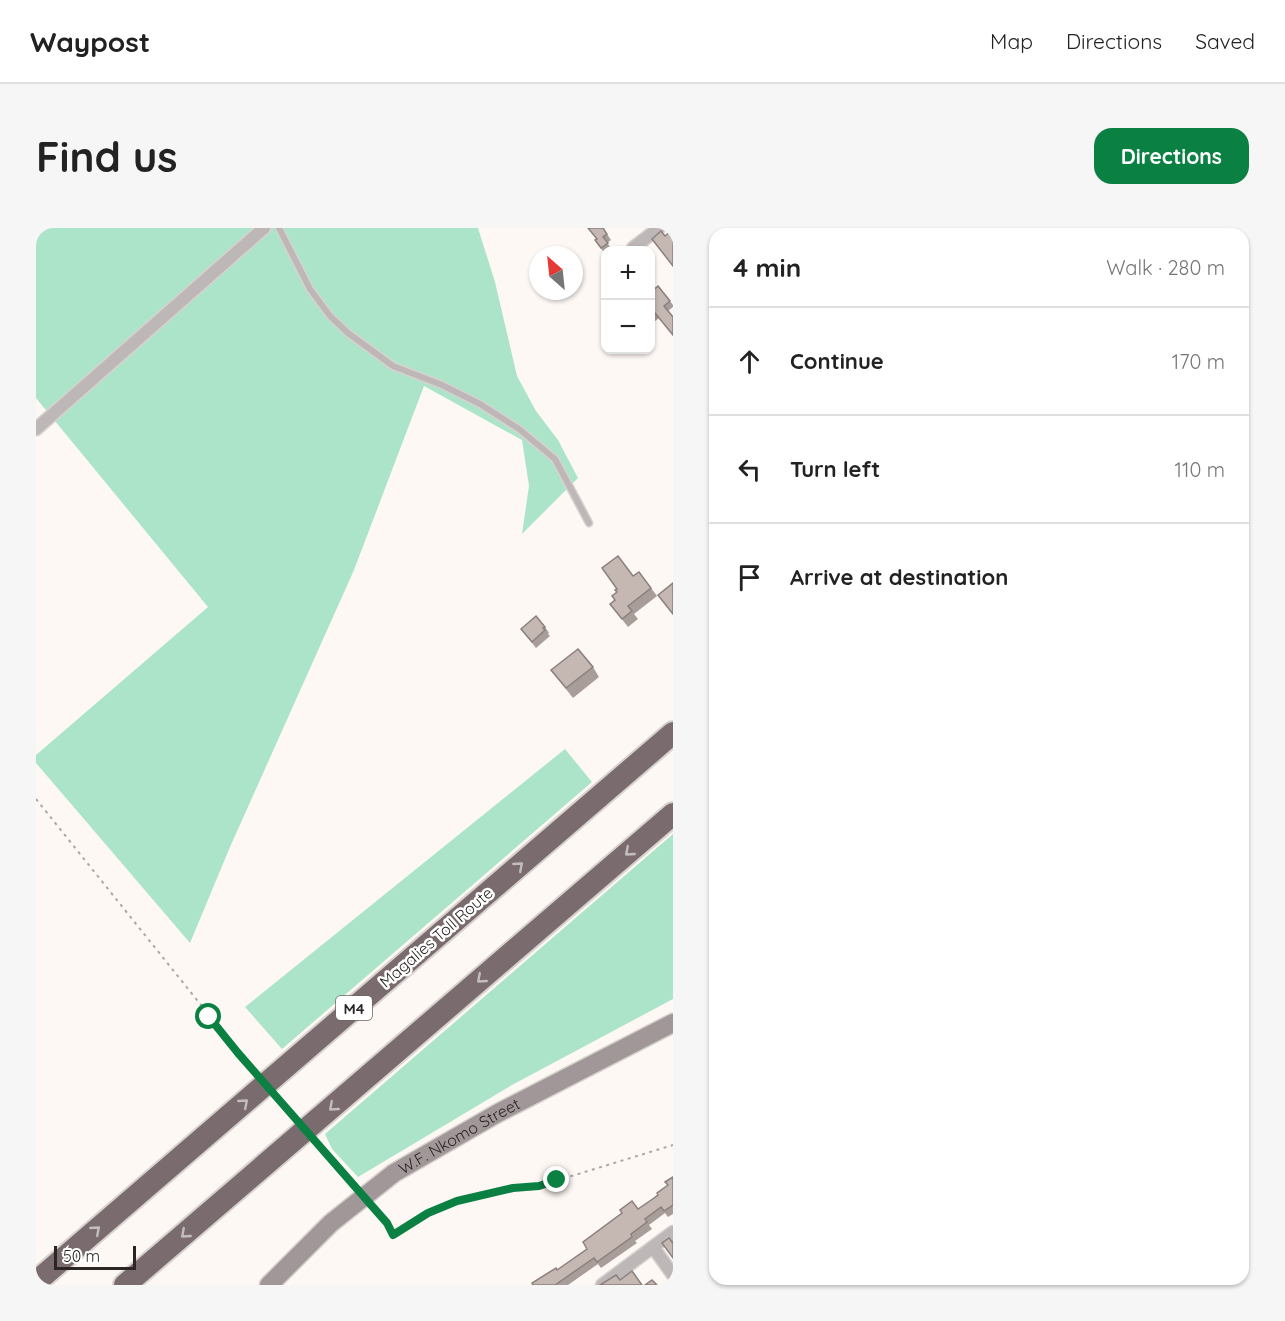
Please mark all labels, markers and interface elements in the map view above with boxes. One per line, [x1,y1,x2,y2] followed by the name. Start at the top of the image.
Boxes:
[30,24,150,59] text: Waypost
[990,28,1033,54] text: Map
[1066,28,1162,54] text: Directions
[1195,28,1255,54] text: Saved
[1094,128,1249,184] button: Directions
[36,130,178,183] text: Find us
[529,246,583,300] north arrow
[601,246,655,354] map controls
[601,246,655,300] button: +
[733,251,801,284] text: 4 min
[1106,255,1225,280] text: Walk · 280 m
[601,300,655,354] button: −
[733,345,766,378] icon: ahead
[790,347,884,375] text: Continue
[1172,349,1225,374] text: 170 m
[733,453,766,486] icon: left
[790,455,880,483] text: Turn left
[1175,457,1225,482] text: 110 m
[733,561,766,594] icon: arrive
[790,563,1008,591] text: Arrive at destination
[625,845,636,856] one-way arrow
[512,862,523,873] one-way arrow
[375,882,497,992] street label: Magalies Toll Route
[477,972,488,983] one-way arrow
[336,996,372,1020] road number: M4
[195,1003,221,1029] route start
[395,1094,523,1178] street label: W.F. Nkomo Street
[237,1099,248,1110] one-way arrow
[329,1099,340,1110] one-way arrow
[543,1166,569,1192] route end
[89,1226,100,1237] one-way arrow
[181,1227,192,1238] one-way arrow
[54,1243,136,1270] scale bar
[63,1246,100,1266] text: 50 m

